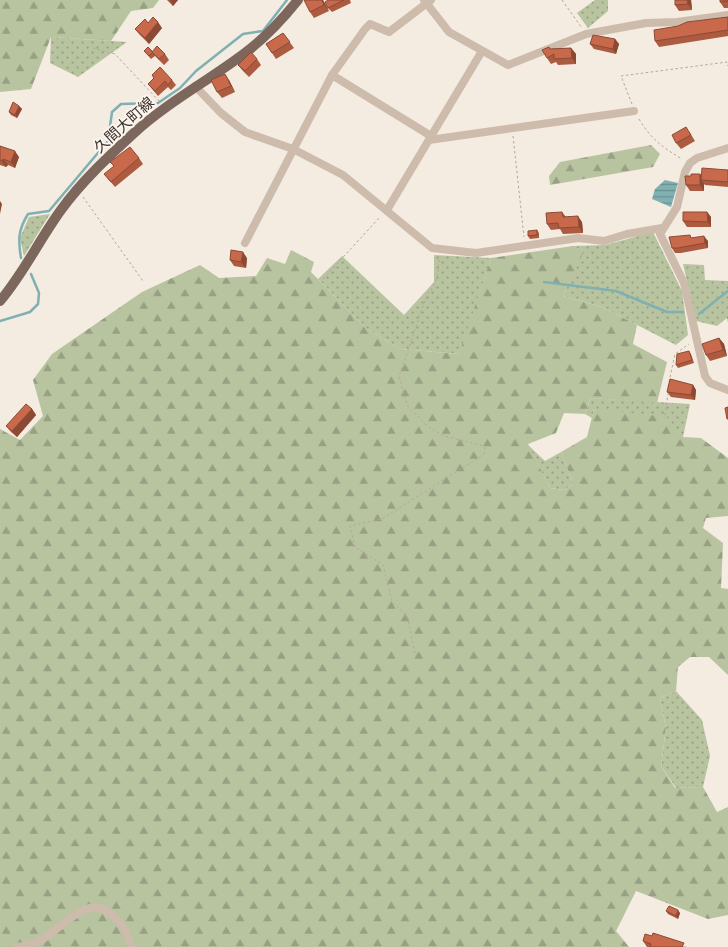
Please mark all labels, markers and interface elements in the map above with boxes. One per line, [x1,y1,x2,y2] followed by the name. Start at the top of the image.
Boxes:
[89,92,159,158] street label: 久間大町線

